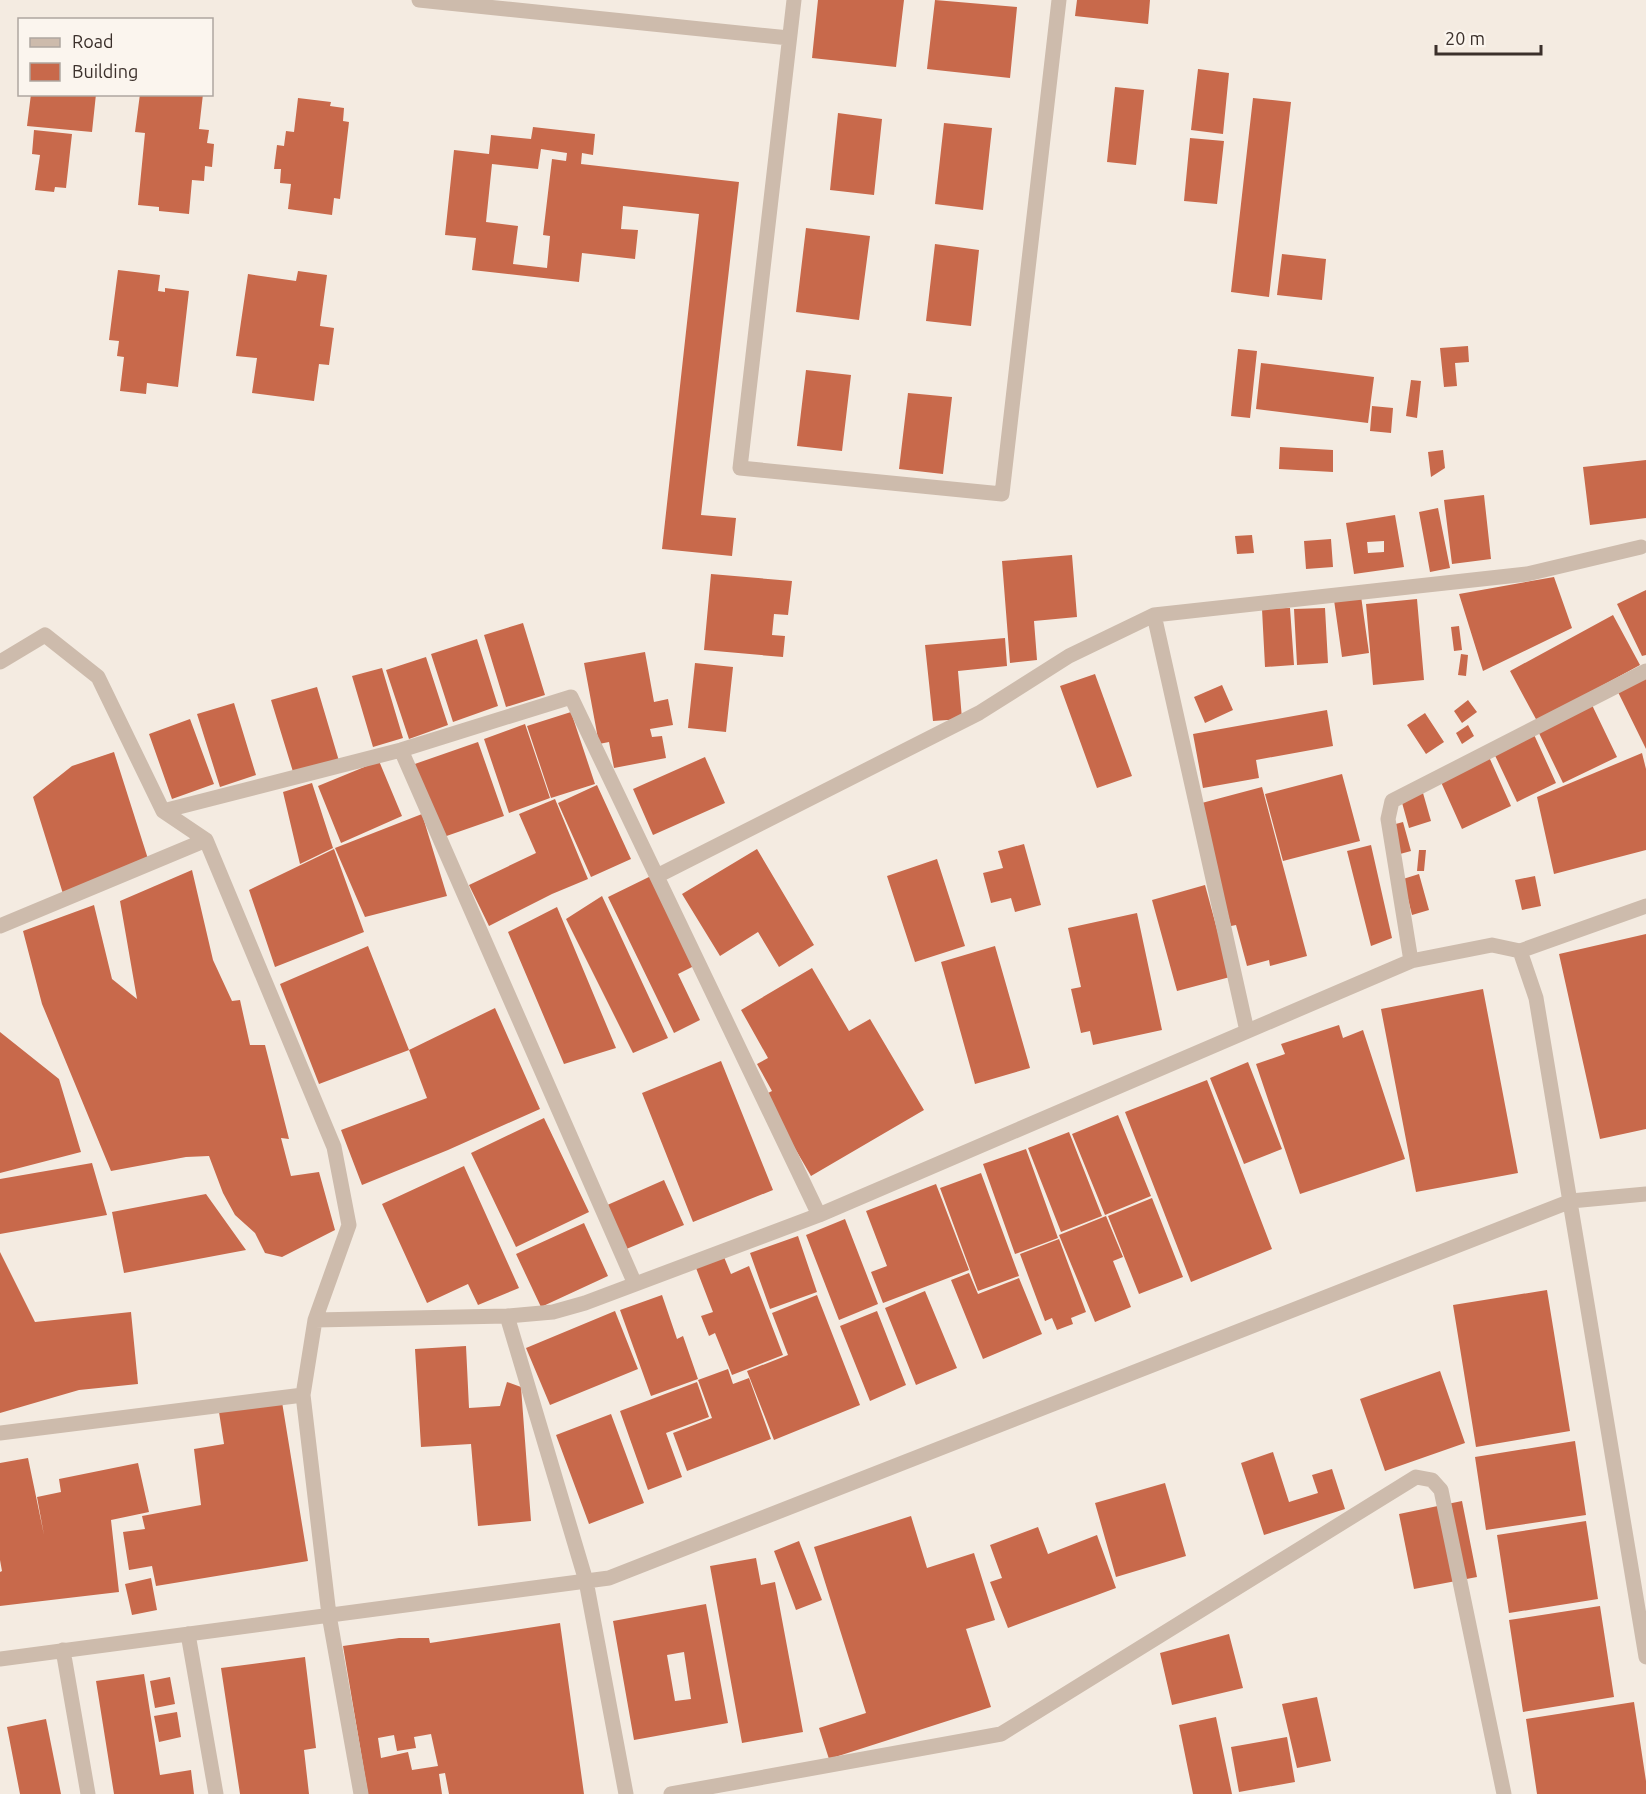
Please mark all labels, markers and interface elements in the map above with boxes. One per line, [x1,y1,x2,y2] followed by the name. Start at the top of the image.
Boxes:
[18,18,213,96] legend
[1436,18,1541,56] scale bar
[1445,28,1485,48] text: 20 m
[72,31,114,51] text: Road
[72,61,138,81] text: Building

